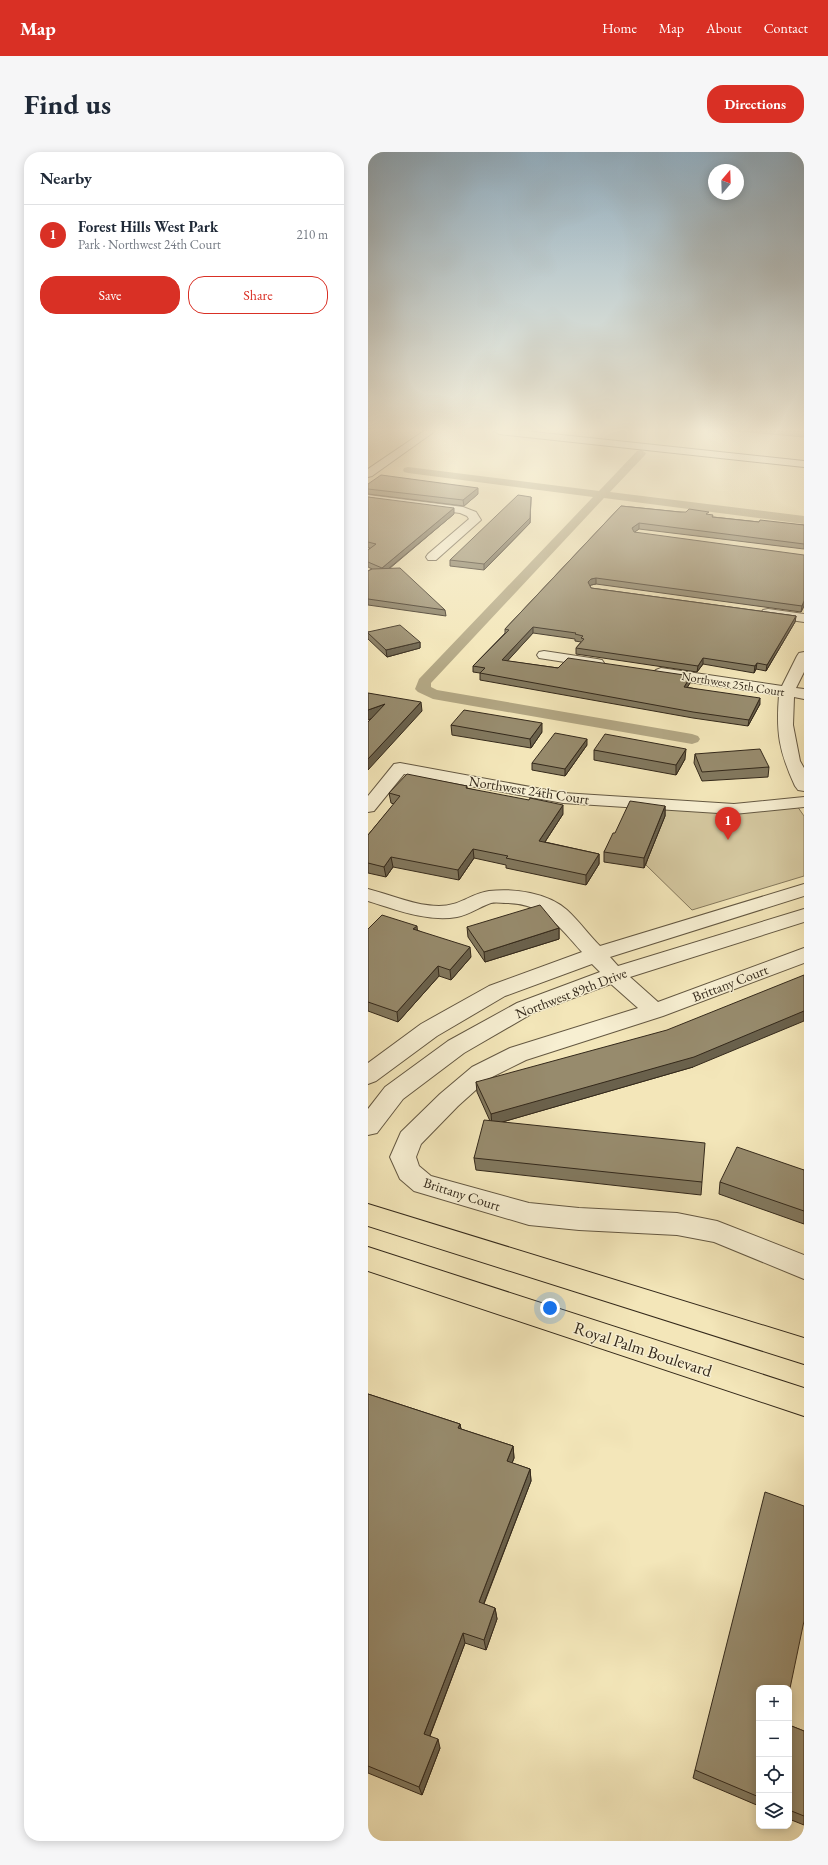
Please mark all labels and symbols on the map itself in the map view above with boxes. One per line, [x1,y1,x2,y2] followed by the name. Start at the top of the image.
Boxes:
[708,164,744,200] north arrow
[680,668,786,700] street label: Northwest 25th Court
[468,772,591,808] street label: Northwest 24th Court
[715,807,741,840] pin: 1
[690,960,771,1006] street label: Brittany Court
[513,963,630,1023] street label: Northwest 89th Drive
[421,1173,503,1215] street label: Brittany Court
[540,1298,560,1318] your location
[571,1316,715,1382] street label: Royal Palm Boulevard

